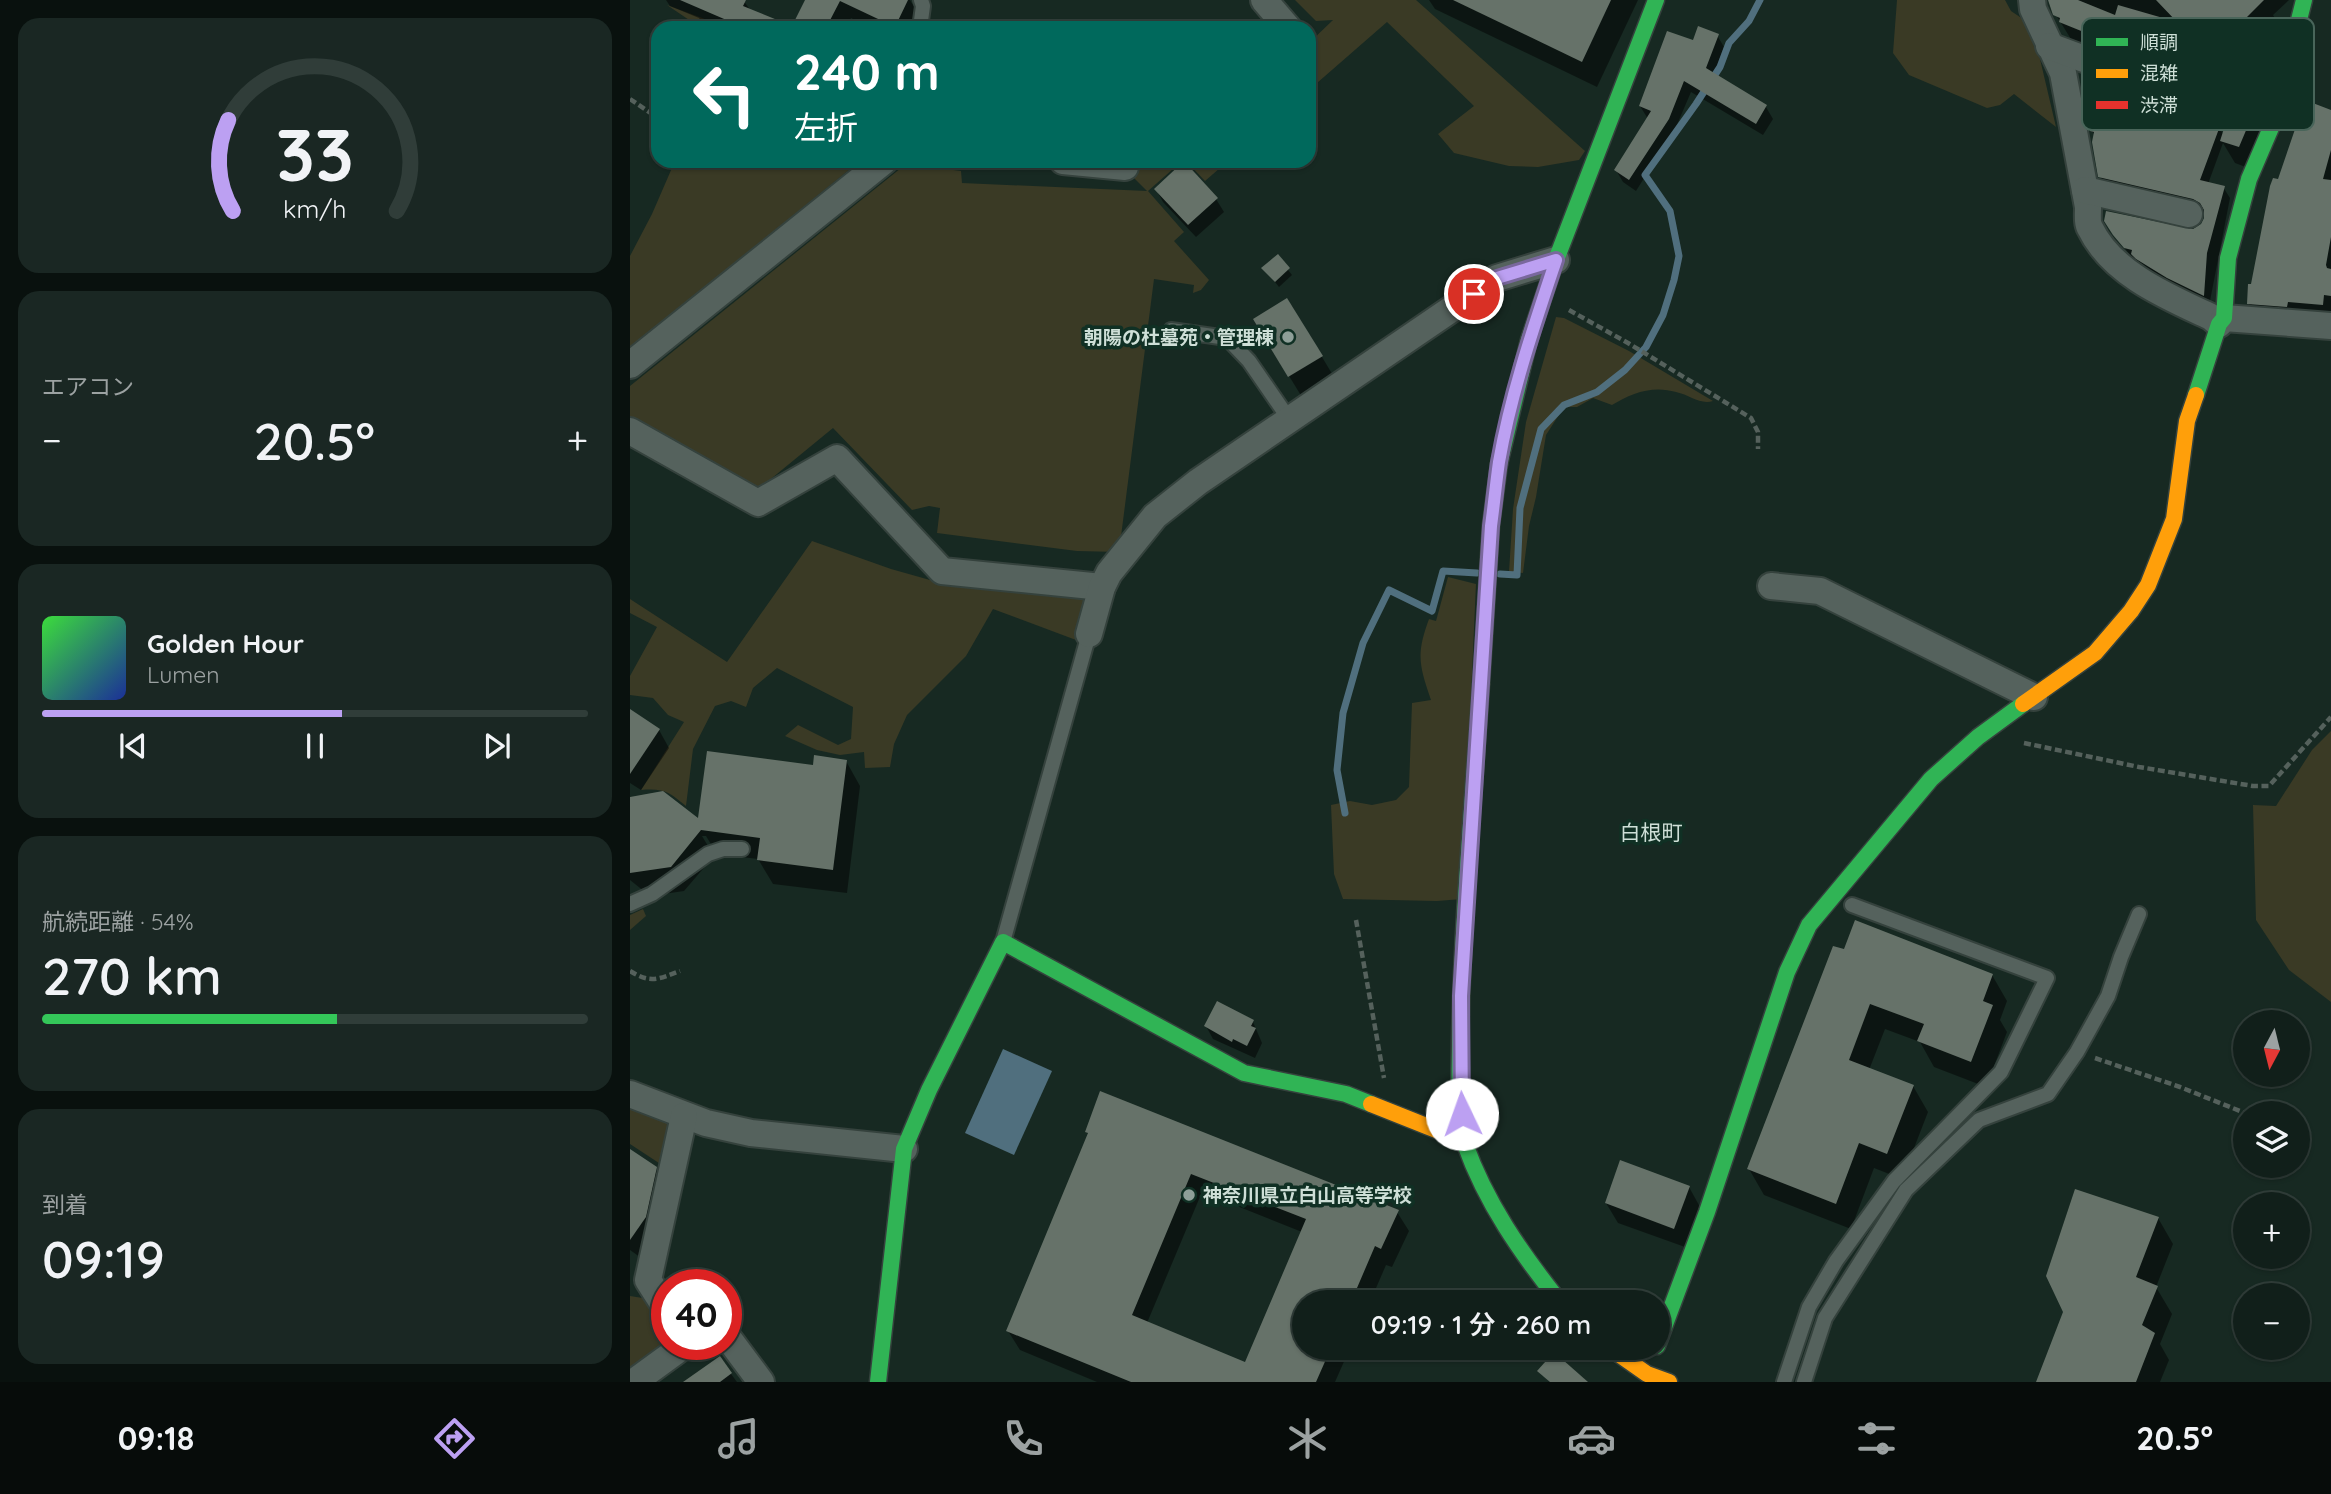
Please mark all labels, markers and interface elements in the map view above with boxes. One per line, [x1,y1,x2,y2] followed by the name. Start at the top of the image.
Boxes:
[2082,18,2314,130] legend
[2140,30,2178,54] text: 順調
[794,41,940,102] text: 240 m
[679,49,770,140] icon: left
[2140,61,2178,85] text: 混雑
[2140,93,2178,117] text: 渋滞
[794,107,858,147] text: 左折
[276,109,354,200] text: 33
[283,193,347,224] text: km/h
[1444,264,1504,324] pin
[1455,275,1493,313] icon: arrive
[1084,325,1274,349] place label: 朝陽の杜墓苑・管理棟
[1280,329,1296,345] marker: 朝陽の杜墓苑・管理棟
[42,372,134,401] text: エアコン
[253,408,375,473] text: 20.5°
[42,416,62,464] text: −
[567,416,588,464] text: +
[147,627,304,660] text: Golden Hour
[147,660,220,689] text: Lumen
[114,727,152,765] icon: previous
[296,727,334,765] icon: pause
[478,727,516,765] icon: next
[1620,819,1683,845] district label: 白根町
[42,907,194,936] text: 航続距離 · 54%
[42,943,222,1008] text: 270 km
[2233,1010,2310,1087] north arrow
[2233,1010,2310,1360] map controls
[1425,1077,1499,1151] position arrow
[2233,1101,2310,1178] button: layers
[1203,1183,1412,1207] place label: 神奈川県立白山高等学校
[1181,1187,1197,1203] marker: 神奈川県立白山高等学校
[42,1190,88,1219] text: 到着
[2233,1192,2310,1269] button: +
[42,1226,165,1291] text: 09:19
[651,1269,742,1360] speed limit sign: 40
[2233,1283,2310,1360] button: −
[1371,1308,1591,1341] text: 09:19 · 1 分 · 260 m
[430,1414,479,1463] icon: directions
[714,1414,763,1463] icon: music
[999,1414,1048,1463] icon: phone
[1283,1414,1332,1463] icon: climate
[1567,1414,1616,1463] icon: car
[1852,1414,1901,1463] icon: filters
[118,1418,194,1458] text: 09:18
[2136,1418,2213,1458] text: 20.5°

